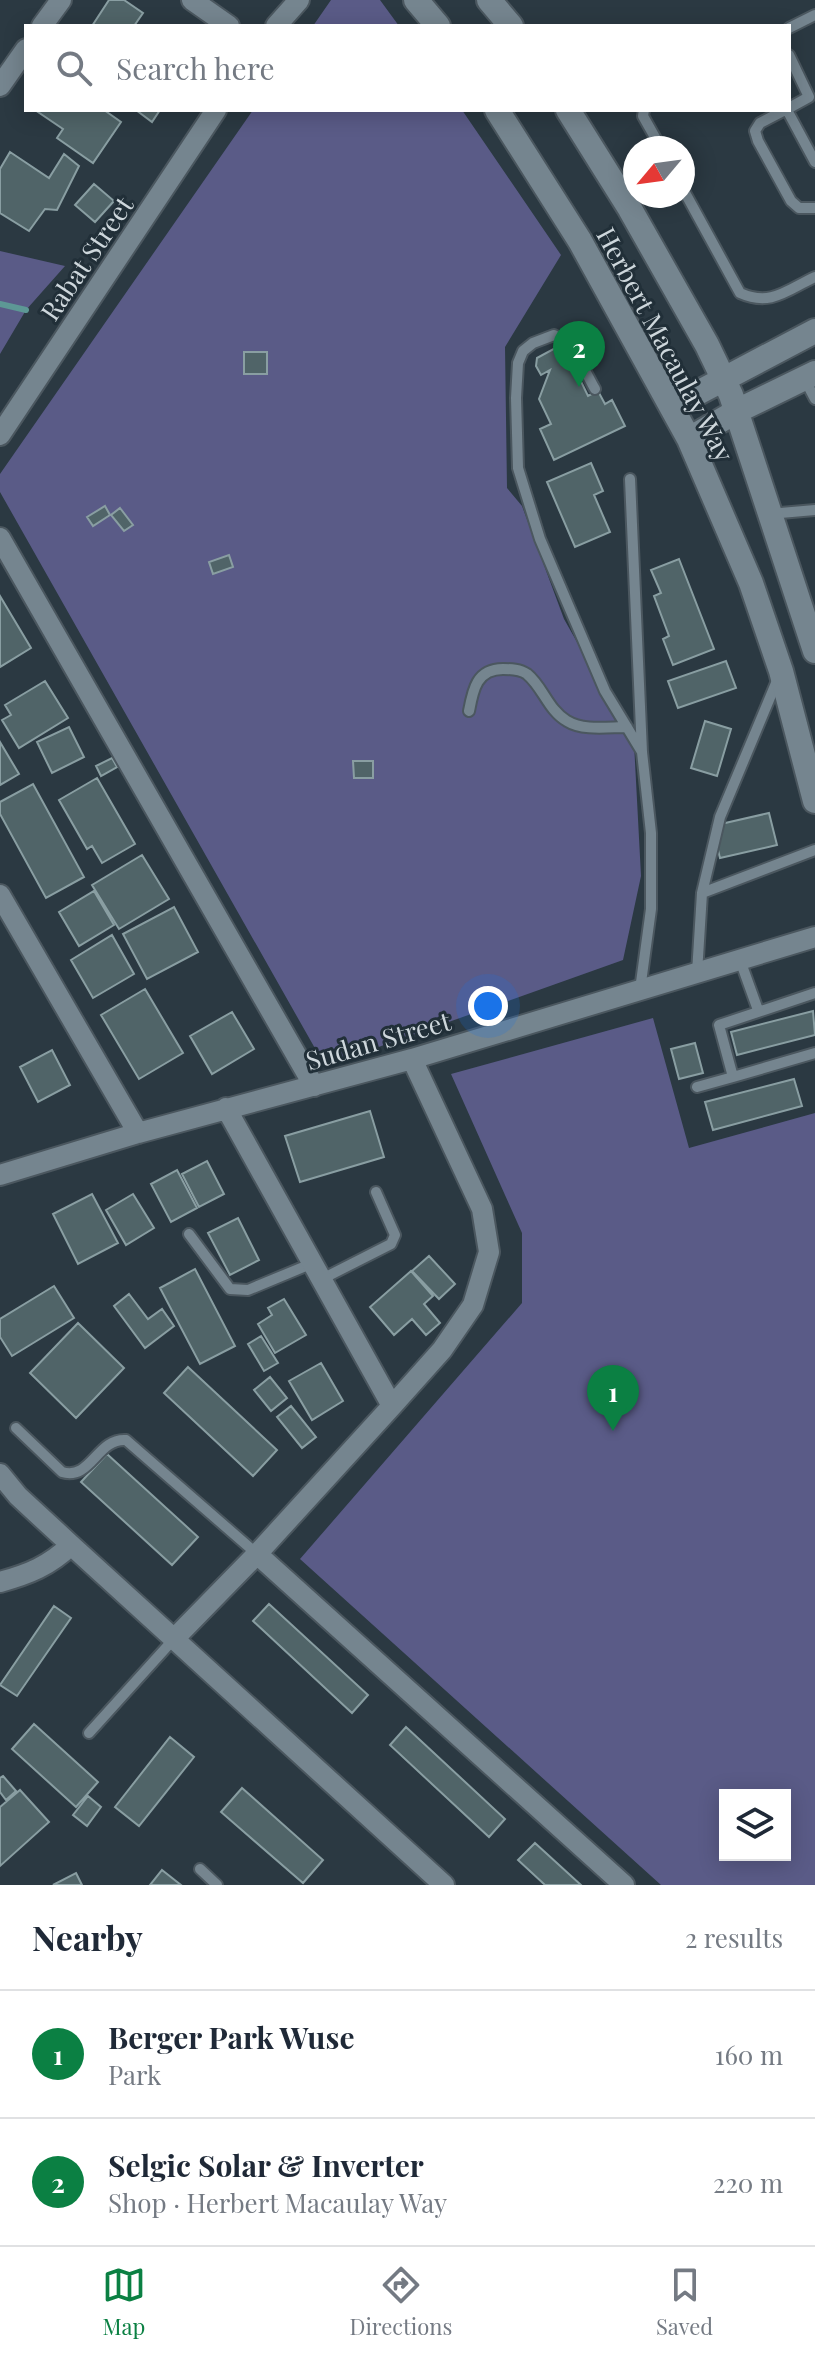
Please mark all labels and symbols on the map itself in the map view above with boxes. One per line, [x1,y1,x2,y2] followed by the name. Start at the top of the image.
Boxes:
[623,136,695,208] north arrow
[32,189,141,327] street label: Rabat Street
[589,221,743,467] street label: Herbert Macaulay Way
[553,321,605,387] pin: 2
[468,986,508,1026] your location
[302,1002,455,1077] street label: Sudan Street
[587,1365,639,1431] pin: 1

